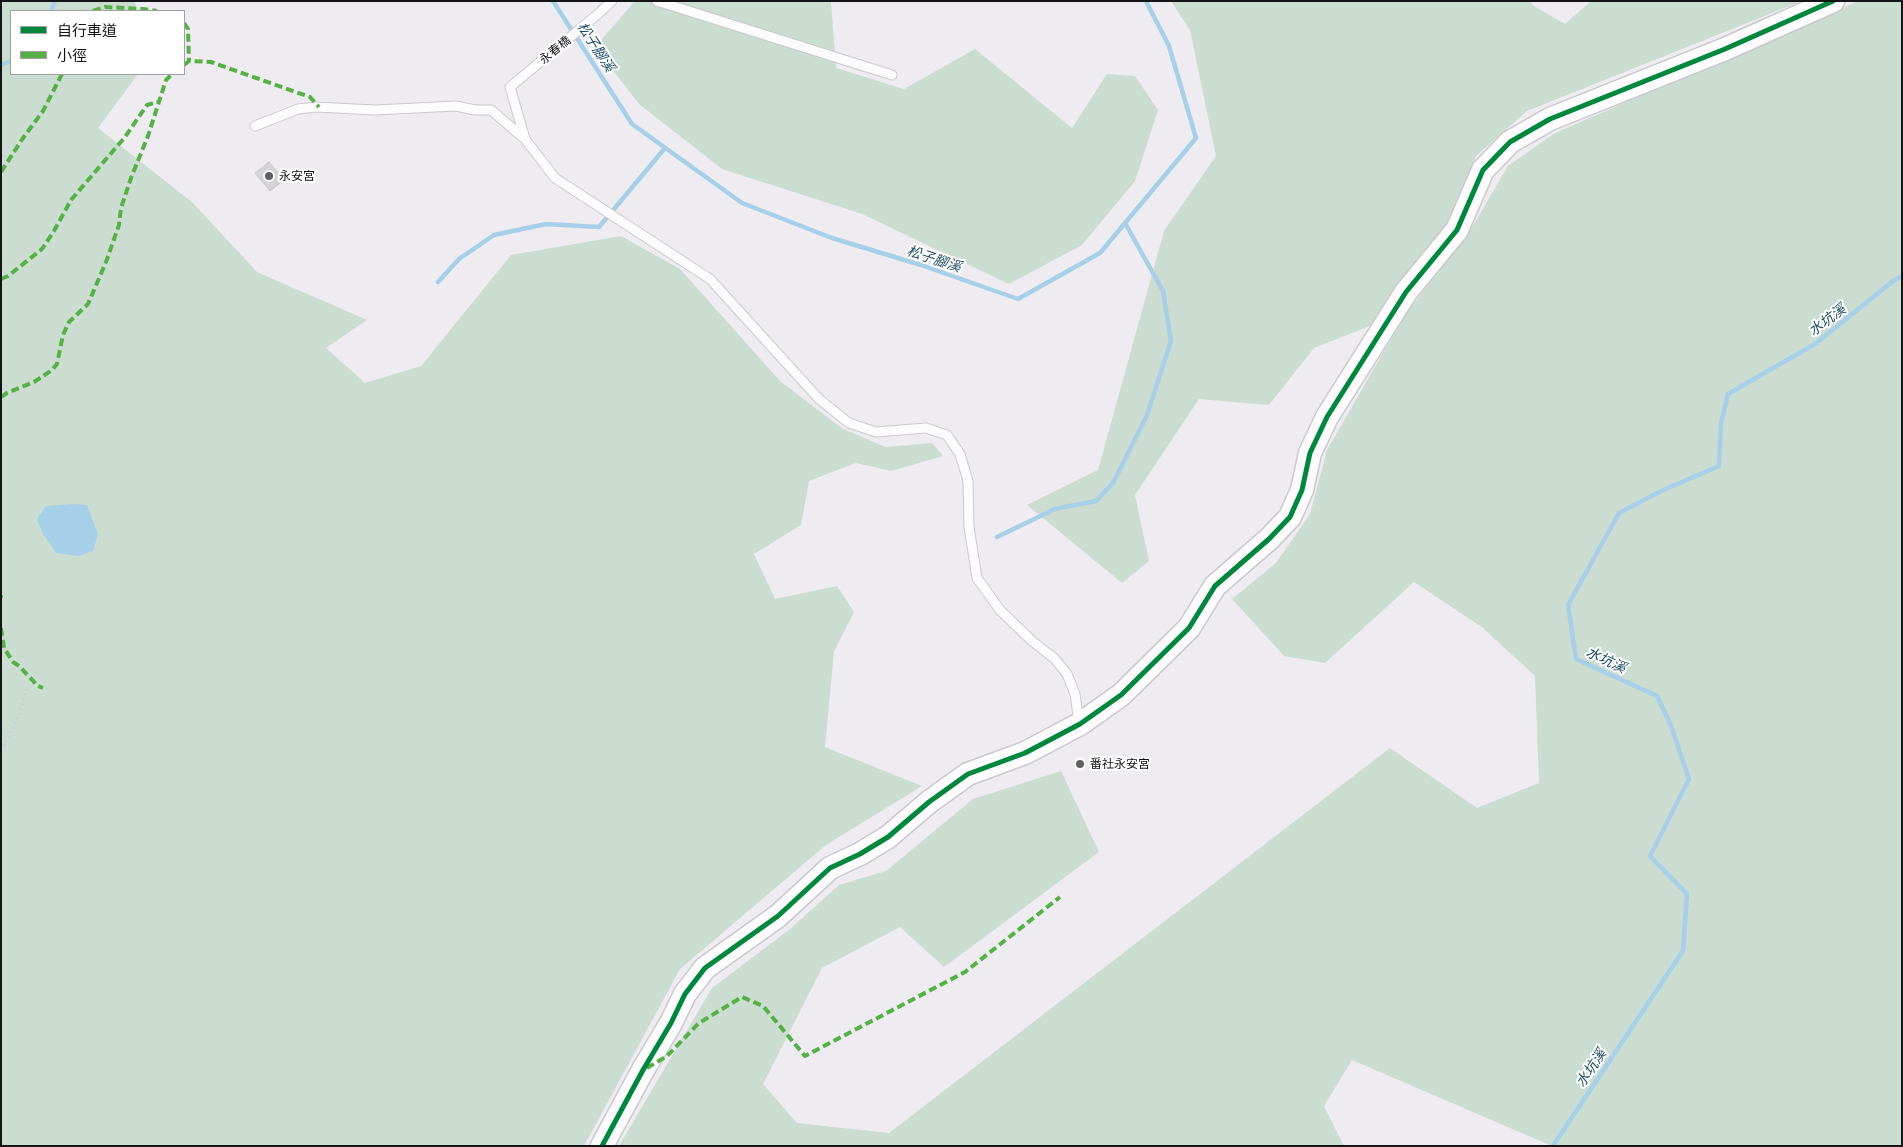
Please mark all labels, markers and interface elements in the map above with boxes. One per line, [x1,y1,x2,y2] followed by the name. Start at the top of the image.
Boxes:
[10,10,185,75] legend
[574,19,618,75] water label: 松子腳溪
[57,22,117,39] text: 自行車道
[536,33,574,67] street label: 永春橋
[57,47,87,64] text: 小徑
[279,169,315,183] place label: 永安宮
[263,170,275,182] marker: 永安宮
[905,242,963,276] water label: 松子腳溪
[1805,301,1849,339] water label: 水坑溪
[1583,644,1629,676] water label: 水坑溪
[1090,757,1150,771] place label: 番社永安宮
[1074,758,1086,770] marker: 番社永安宮
[1572,1046,1610,1090] water label: 水坑溪

